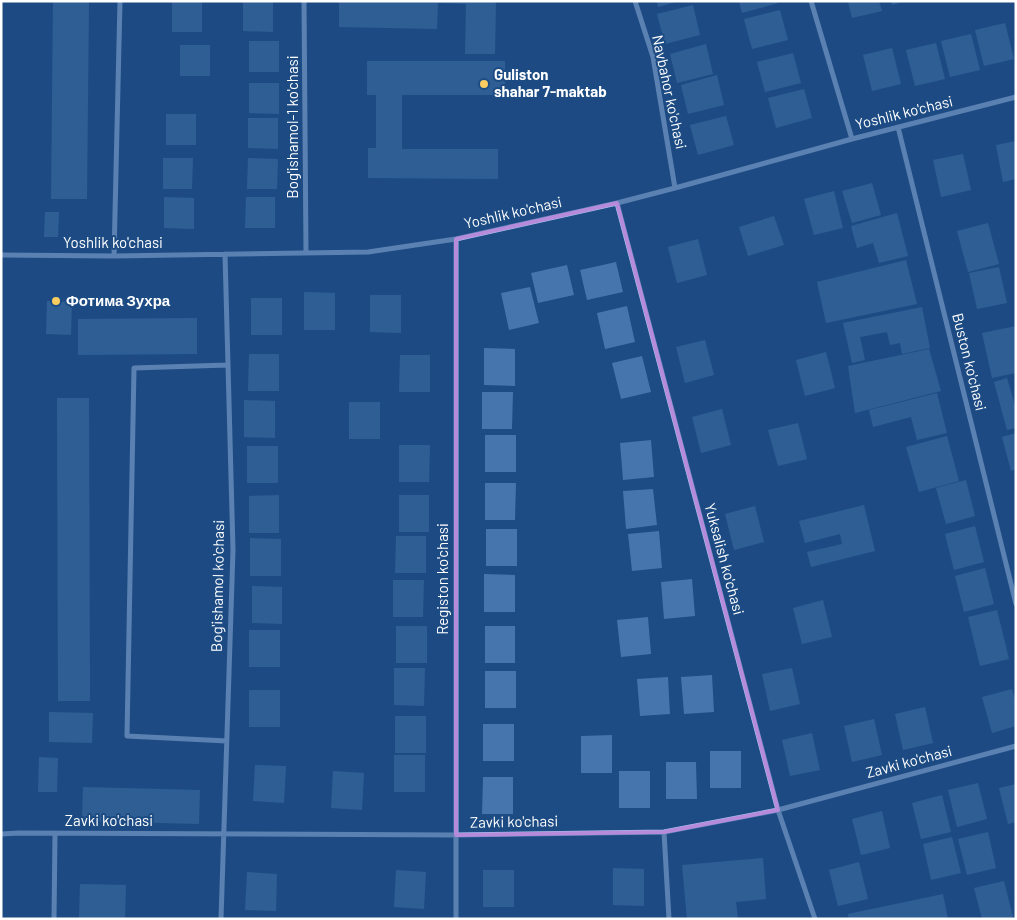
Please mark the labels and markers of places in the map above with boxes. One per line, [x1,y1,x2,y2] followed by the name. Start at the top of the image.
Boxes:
[494,65,607,100] place label: Guliston shahar 7-maktab
[478,78,490,90] marker: Guliston shahar 7-maktab
[66,291,171,309] place label: Фотима Зухра
[50,295,62,307] marker: Фотима Зухра

